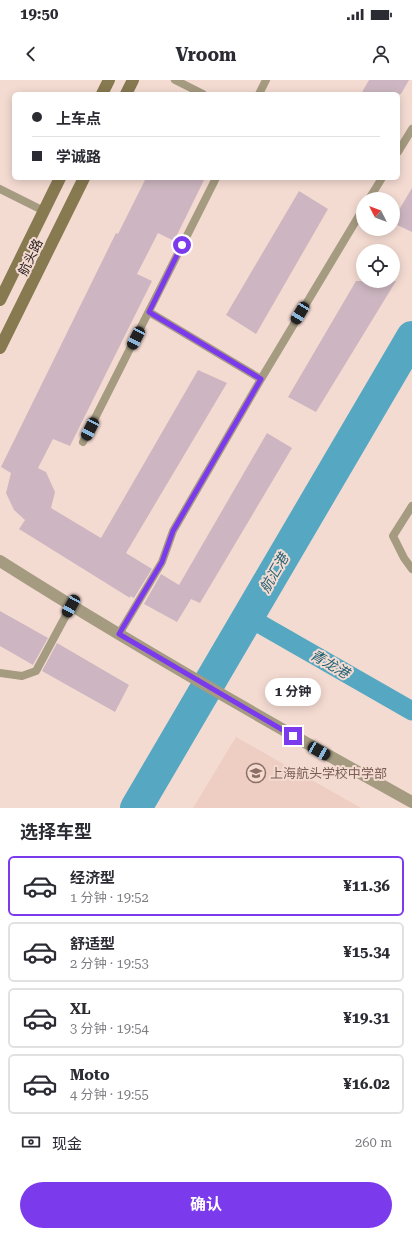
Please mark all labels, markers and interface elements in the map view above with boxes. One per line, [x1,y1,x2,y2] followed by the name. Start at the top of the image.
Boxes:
[20,5,58,23] text: 19:50
[20,43,42,65] icon: back
[370,43,392,65] icon: person
[176,44,236,65] text: Vroom
[56,110,101,128] text: 上车点
[56,148,101,166] text: 学诚路
[356,192,400,236] north arrow
[356,192,400,288] map controls
[15,236,46,278] street label: 航头路
[173,236,191,254] route start
[356,244,400,288] button: locate
[289,300,311,326] car
[125,325,147,351] car
[79,416,101,442] car
[257,549,292,595] water label: 航汇港
[60,593,82,619] car
[308,647,354,682] water label: 青龙港
[265,678,321,706] callout: 1 分钟
[275,684,311,699] text: 1 分钟
[284,727,302,745] route end
[306,740,332,762] car
[245,762,267,784] school or university icon: 上海航头学校中学部
[270,766,387,781] place label: 上海航头学校中学部
[20,821,92,842] text: 选择车型
[22,868,58,904] icon: car
[70,869,115,887] text: 经济型
[343,877,390,895] text: ¥11.36
[70,890,149,905] text: 1 分钟 · 19:52
[22,934,58,970] icon: car
[70,935,115,953] text: 舒适型
[343,943,390,961] text: ¥15.34
[70,956,149,971] text: 2 分钟 · 19:53
[22,1000,58,1036] icon: car
[70,1000,91,1018] text: XL
[343,1009,390,1027] text: ¥19.31
[70,1021,149,1036] text: 3 分钟 · 19:54
[22,1066,58,1102] icon: car
[70,1066,110,1084] text: Moto
[343,1075,390,1093] text: ¥16.02
[70,1087,149,1102] text: 4 分钟 · 19:55
[20,1131,42,1153] icon: cash
[52,1135,82,1153] text: 现金
[355,1135,392,1150] text: 260 m
[20,1182,392,1228] button: 确认

